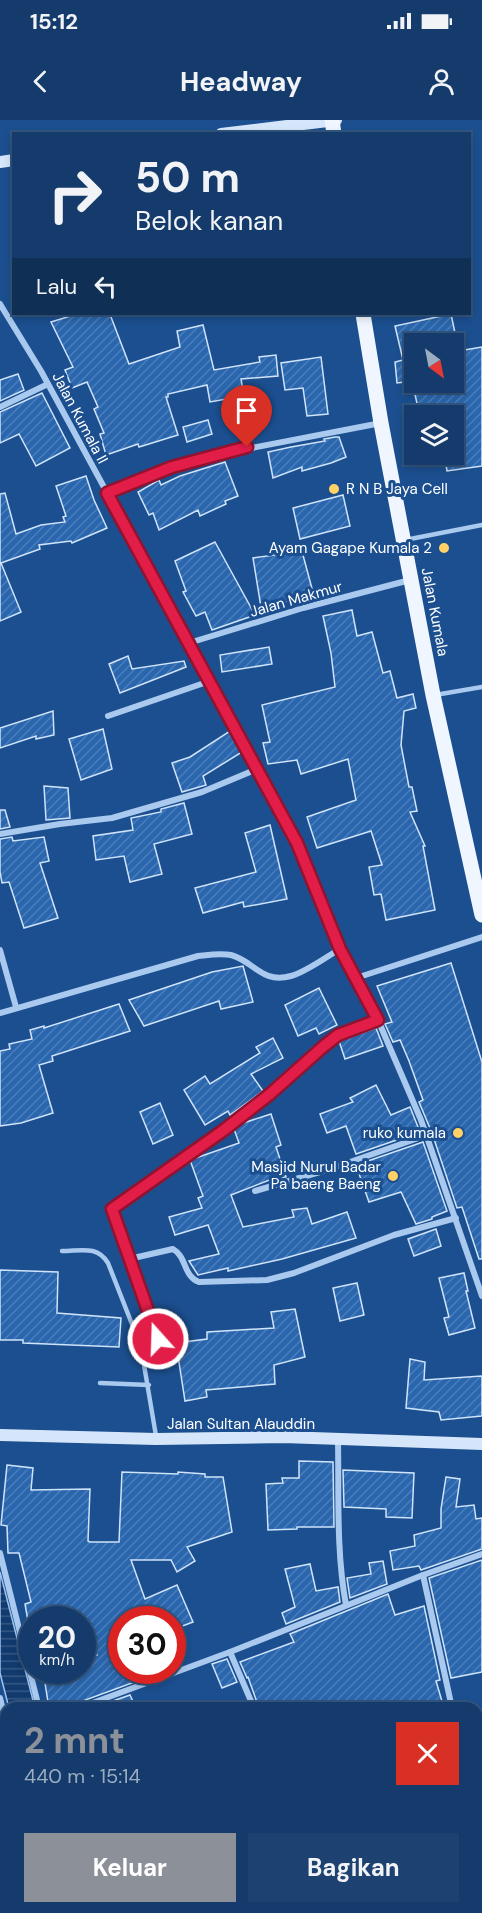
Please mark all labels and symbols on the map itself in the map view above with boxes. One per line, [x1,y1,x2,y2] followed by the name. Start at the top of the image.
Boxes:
[404,333,464,393] north arrow
[47,369,113,467] street label: Jalan Kumala II
[221,385,272,447] pin
[346,479,448,499] place label: R N B Jaya Cell
[327,482,341,496] marker: R N B Jaya Cell
[269,538,432,558] place label: Ayam Gagape Kumala 2
[437,541,451,555] marker: Ayam Gagape Kumala 2
[417,566,453,658] street label: Jalan Kumala
[247,576,345,622] street label: Jalan Makmur
[363,1123,446,1143] place label: ruko kumala
[451,1126,465,1140] marker: ruko kumala
[251,1157,381,1194] place label: Masjid Nurul Badar Pa baeng Baeng
[386,1169,400,1183] marker: Masjid Nurul Badar Pa baeng Baeng
[126,1307,190,1371] position arrow
[167,1414,315,1434] street label: Jalan Sultan Alauddin
[108,1606,186,1684] speed limit sign: 30

